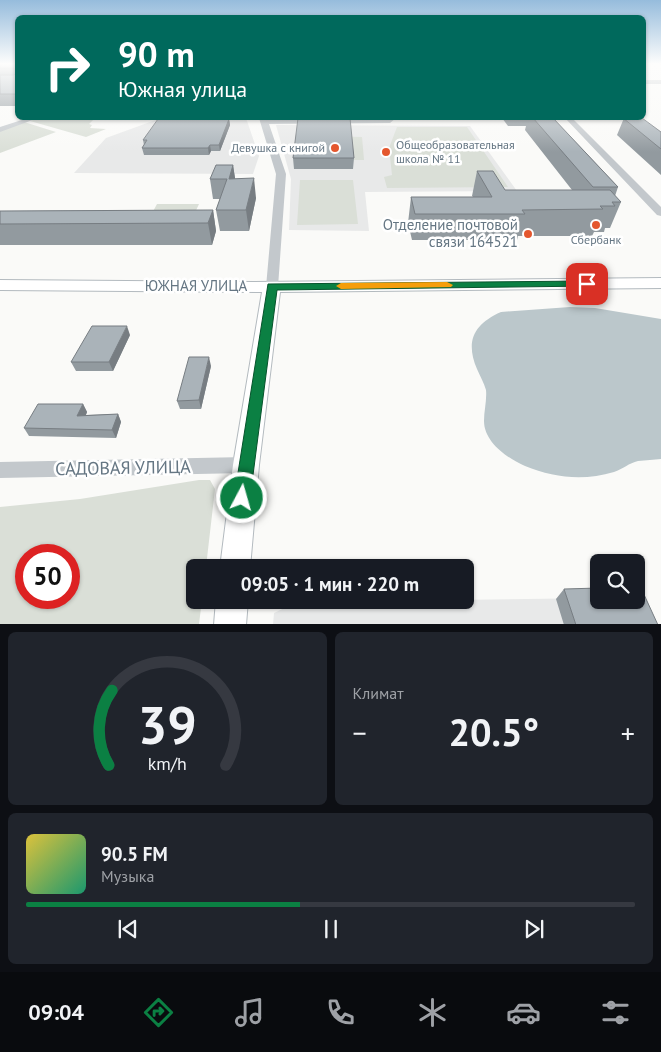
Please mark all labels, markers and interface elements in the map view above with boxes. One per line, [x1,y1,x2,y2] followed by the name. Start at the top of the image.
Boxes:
[118,31,195,77] text: 90 m
[35,35,100,100] icon: right
[118,75,247,103] text: Южная улица
[396,137,515,166] place label: Общеобразовательная школа № 11
[231,140,325,155] place label: Девушка с книгой
[329,142,341,154] marker: Девушка с книгой
[380,146,392,158] marker: Общеобразовательная школа № 11
[383,215,518,251] place label: Отделение почтовой связи 164521
[590,219,602,231] marker: Сбербанк
[522,228,534,240] marker: Отделение почтовой связи 164521
[571,232,621,247] place label: Сбербанк
[566,263,608,305] pin
[573,270,601,298] icon: arrive
[145,276,248,295] street label: ЮЖНАЯ УЛИЦА
[55,455,191,480] street label: САДОВАЯ УЛИЦА
[215,471,267,523] position arrow
[15,544,80,609] speed limit sign: 50
[590,554,645,609] map controls
[590,554,645,609] button: search
[241,572,419,596] text: 09:05 · 1 мин · 220 m
[353,683,404,703] text: Климат
[138,691,197,758] text: 39
[448,707,539,756] text: 20.5°
[353,714,367,751] text: −
[621,714,635,751] text: +
[148,752,187,775] text: km/h
[101,842,168,866] text: 90.5 FM
[101,866,154,886] text: Музыка
[114,915,142,943] icon: previous
[317,915,345,943] icon: pause
[520,915,548,943] icon: next
[141,995,176,1030] icon: directions
[232,995,267,1030] icon: music
[323,995,358,1030] icon: phone
[415,995,450,1030] icon: climate
[506,995,541,1030] icon: car
[598,995,633,1030] icon: filters
[28,998,84,1026] text: 09:04

